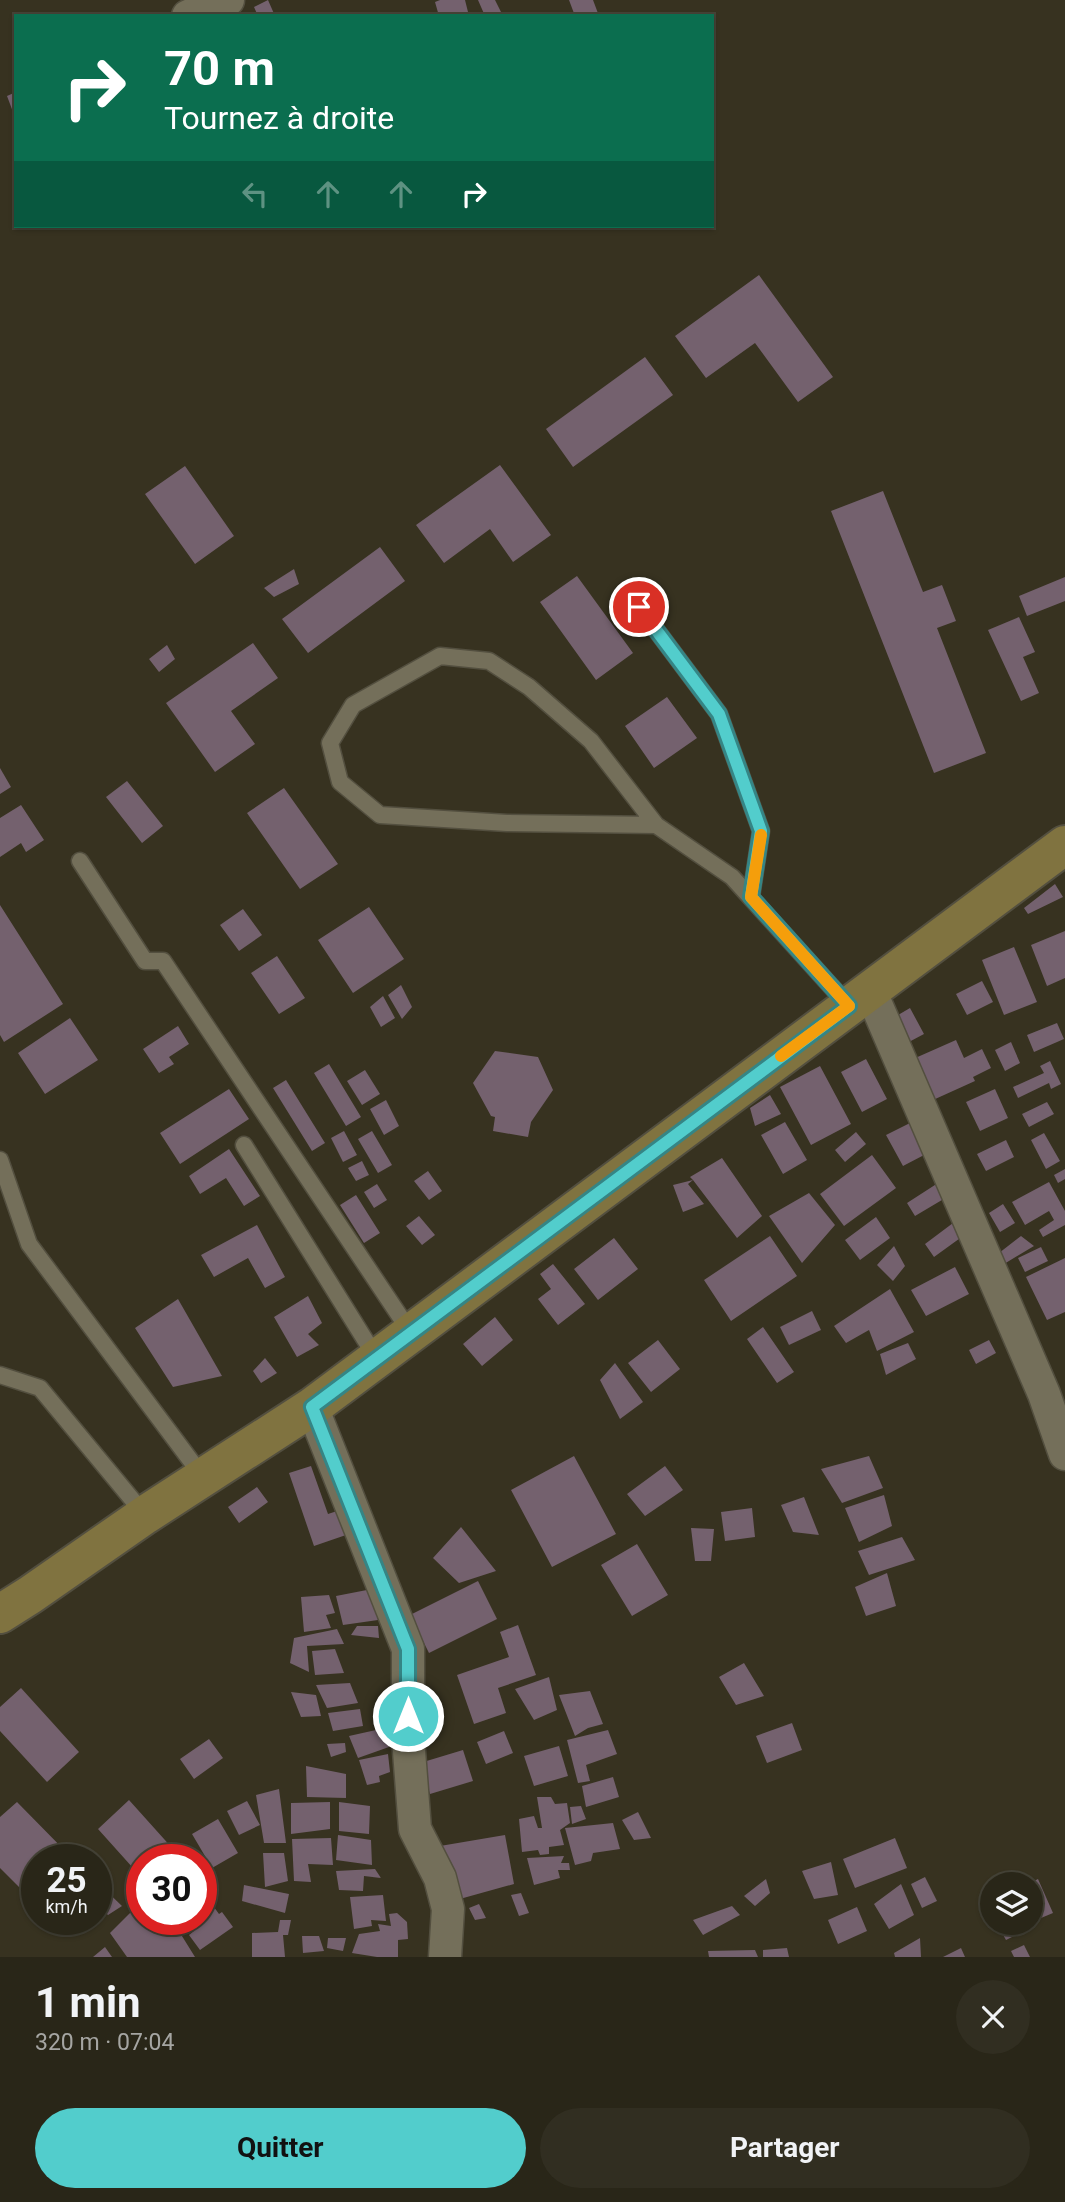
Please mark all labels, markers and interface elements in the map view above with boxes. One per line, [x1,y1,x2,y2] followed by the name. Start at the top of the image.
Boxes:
[164,40,275,97] text: 70 m
[49,42,140,133] icon: right
[164,99,394,137] text: Tournez à droite
[236,175,274,213] icon: left
[309,175,347,213] icon: ahead
[382,175,420,213] icon: ahead
[455,175,493,213] icon: right
[609,577,669,637] pin
[620,588,658,626] icon: arrive
[371,1679,445,1753] position arrow
[126,1844,217,1935] speed limit sign: 30
[46,1860,87,1901] text: 25
[980,1872,1043,1935] map controls
[980,1872,1043,1935] button: layers
[45,1896,88,1917] text: km/h
[35,1978,141,2027] text: 1 min
[956,1980,1030,2054] button: close
[35,2029,174,2056] text: 320 m · 07:04
[35,2108,526,2188] button: Quitter
[540,2108,1030,2188] button: Partager

